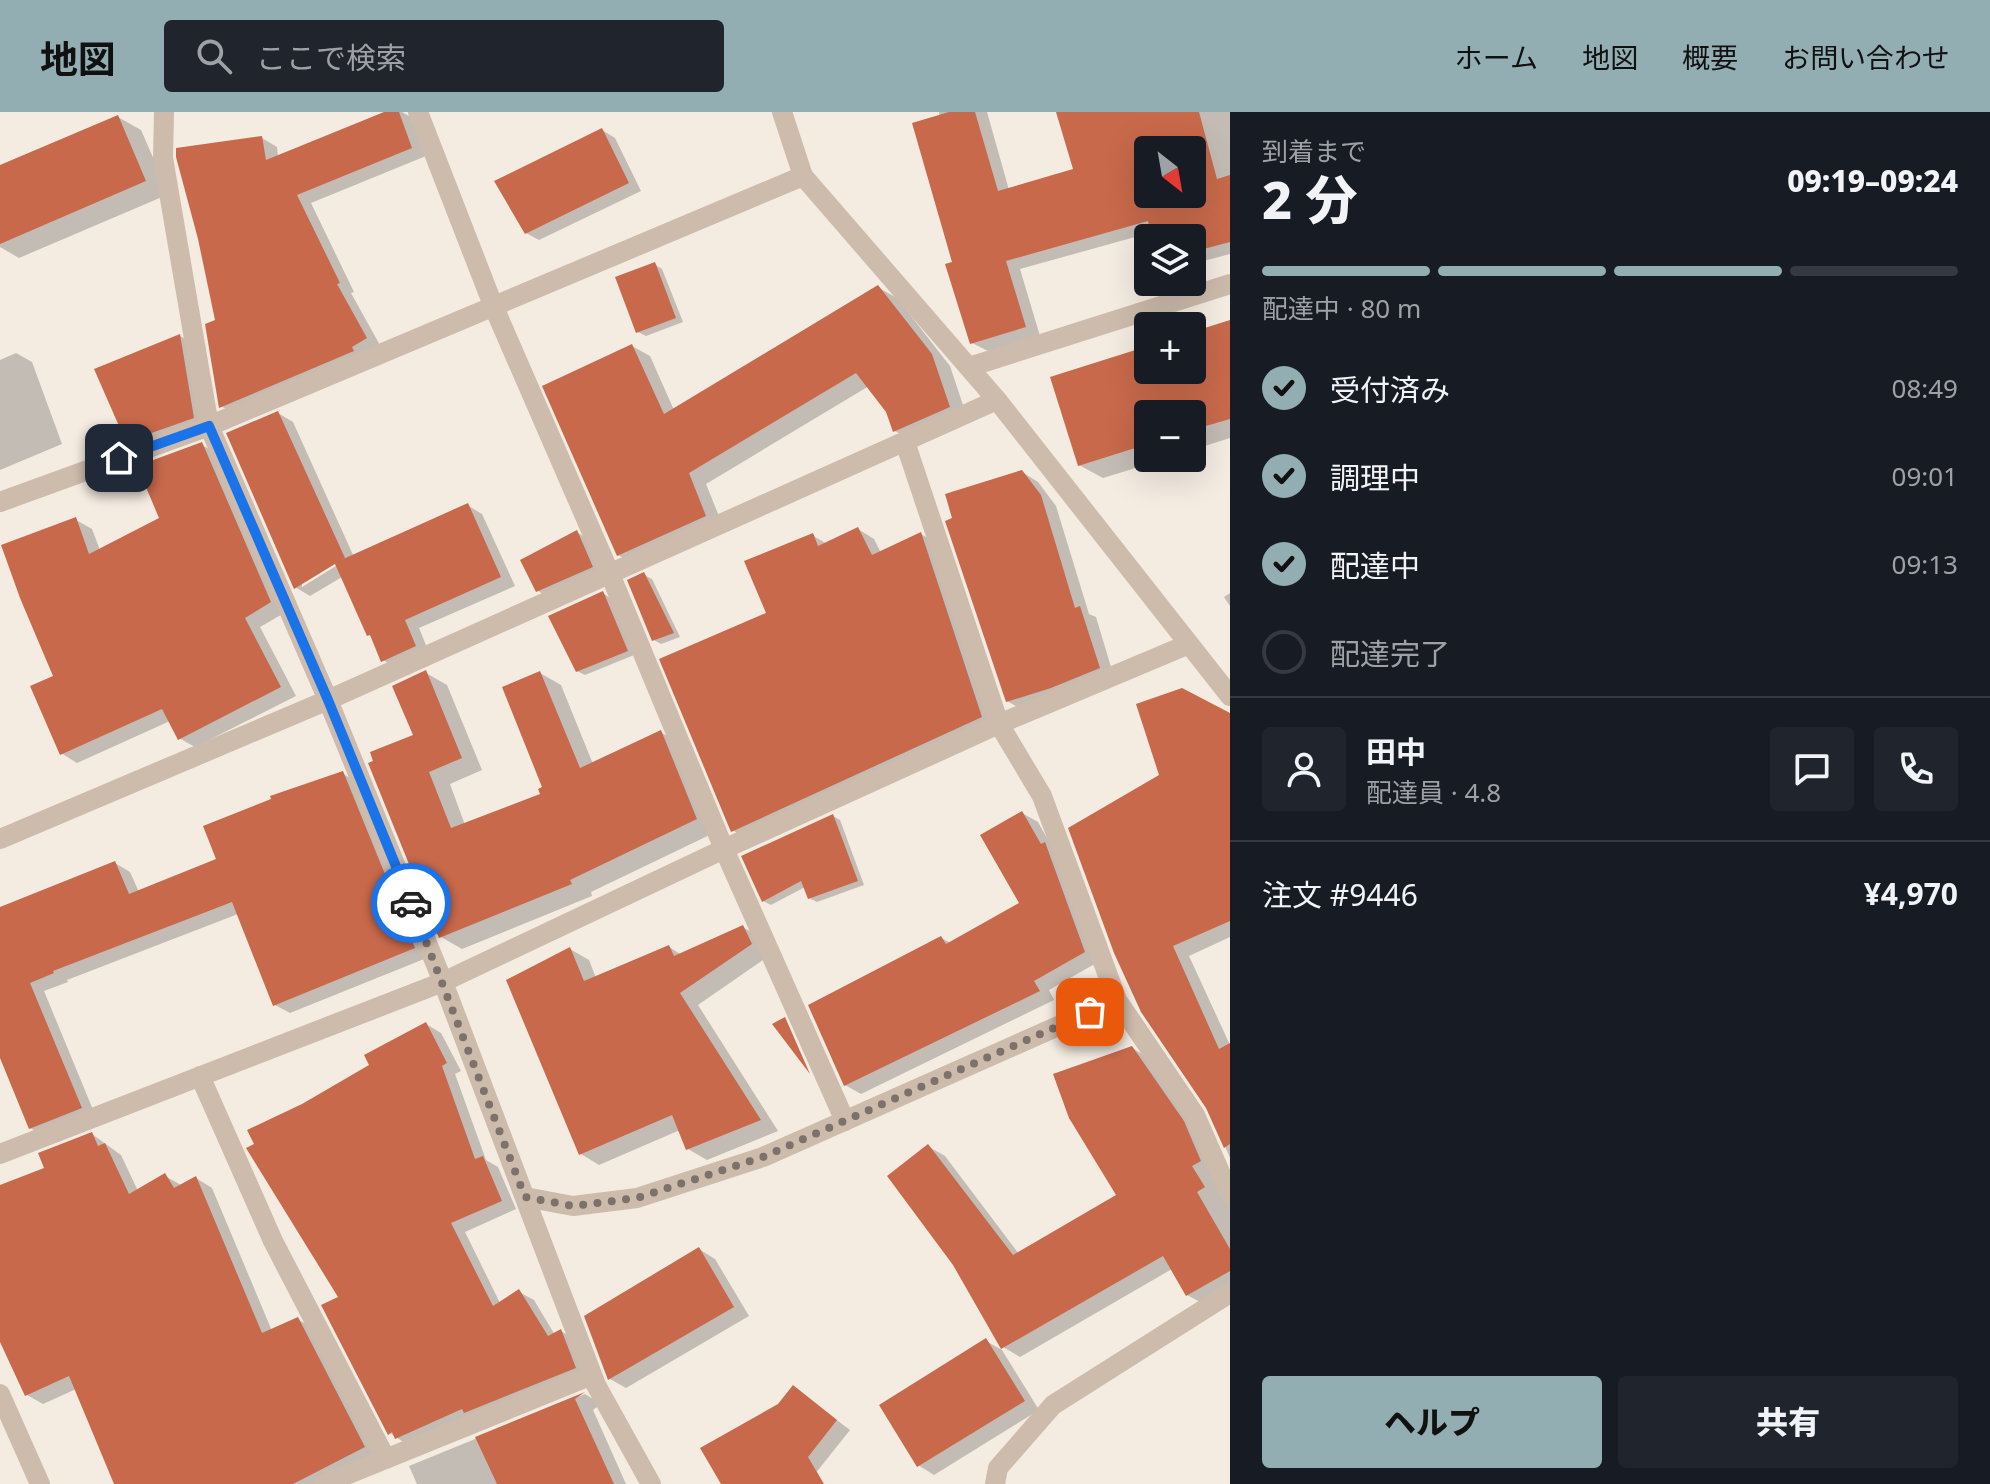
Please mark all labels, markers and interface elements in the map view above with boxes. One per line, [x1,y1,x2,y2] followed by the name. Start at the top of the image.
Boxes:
[164,20,724,92] search box
[40,32,116,84] text: 地図
[192,34,236,78] icon: search
[256,37,406,78] text: ここで検索
[1455,38,1538,76] text: ホーム
[1582,38,1638,76] text: 地図
[1682,38,1738,76] text: 概要
[1782,38,1950,76] text: お問い合わせ
[1262,133,1366,169] text: 到着まで
[1134,136,1206,208] north arrow
[1134,136,1206,472] map controls
[1787,160,1958,201] text: 09:19–09:24
[1262,163,1358,234] text: 2 分
[1134,224,1206,296] button: layers
[1262,290,1421,326] text: 配達中 · 80 m
[1134,312,1206,384] button: +
[1262,366,1306,410] icon: check
[1330,369,1450,410] text: 受付済み
[1892,370,1958,406] text: 08:49
[1134,400,1206,472] button: −
[85,424,153,492] pin
[97,436,141,480] icon: home
[1262,454,1306,498] icon: check
[1330,457,1420,498] text: 調理中
[1892,458,1958,494] text: 09:01
[1262,542,1306,586] icon: check
[1330,545,1420,586] text: 配達中
[1892,546,1958,582] text: 09:13
[1330,633,1450,674] text: 配達完了
[1262,727,1346,811] button: person
[1770,727,1854,811] button: chat
[1874,727,1958,811] button: phone
[1366,731,1426,772] text: 田中
[1366,774,1501,810] text: 配達員 · 4.8
[371,863,451,943] courier
[1864,873,1958,914] text: ¥4,970
[1262,874,1418,915] text: 注文 #9446
[389,881,433,925] icon: car
[1056,978,1124,1046] pin
[1068,990,1112,1034] icon: bag
[1262,1376,1602,1468] button: ヘルプ
[1618,1376,1958,1468] button: 共有

